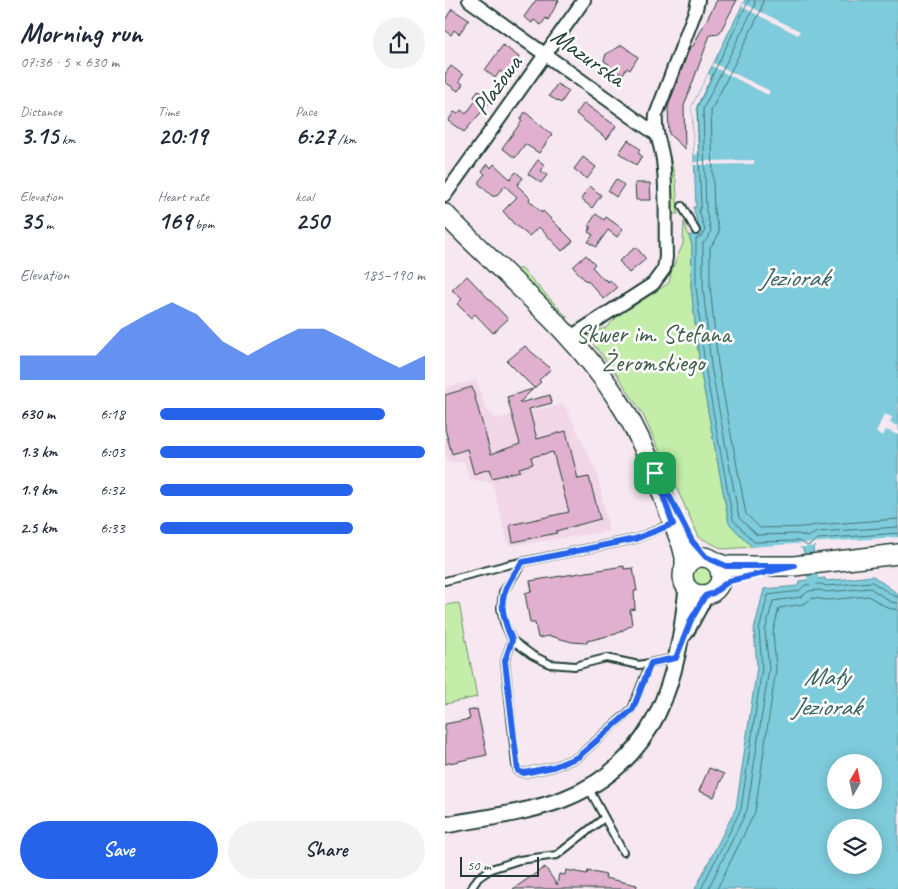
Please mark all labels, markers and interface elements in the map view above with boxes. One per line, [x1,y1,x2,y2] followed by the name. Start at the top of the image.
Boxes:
[20,15,142,50] text: Morning run
[373,17,425,69] button: share
[545,20,633,95] street label: Mazurska
[465,47,531,121] street label: Plażowa
[20,52,119,72] text: 07:36 · 5 × 630 m
[20,103,62,120] text: Distance
[158,103,179,120] text: Time
[295,103,317,120] text: Pace
[20,120,58,152] text: 3.15
[158,120,207,152] text: 20:19
[295,120,334,152] text: 6:27
[58,131,75,148] text: km
[334,131,356,148] text: /km
[20,188,63,205] text: Elevation
[158,188,209,205] text: Heart rate
[295,188,314,205] text: kcal
[20,205,42,237] text: 35
[158,205,192,237] text: 169
[295,205,329,237] text: 250
[42,216,53,233] text: m
[192,216,214,233] text: bpm
[758,261,834,294] water label: Jeziorak
[20,265,69,285] text: Elevation
[362,265,425,285] text: 185–190 m
[575,318,733,379] park label: Skwer im. Stefana Żeromskiego
[20,404,55,424] text: 630 m
[100,404,125,424] text: 6:18
[20,442,57,462] text: 1.3 km
[100,442,125,462] text: 6:03
[634,452,676,494] pin
[641,459,669,487] icon: arrive
[20,480,57,500] text: 1.9 km
[100,480,125,500] text: 6:32
[20,518,57,538] text: 2.5 km
[100,518,125,538] text: 6:33
[790,660,866,723] water label: Mały Jeziorak
[827,754,883,809] north arrow
[827,754,882,874] map controls
[827,819,882,874] button: layers
[20,821,218,879] button: Save
[228,821,425,879] button: Share
[460,854,539,877] scale bar
[467,857,491,874] text: 50 m

